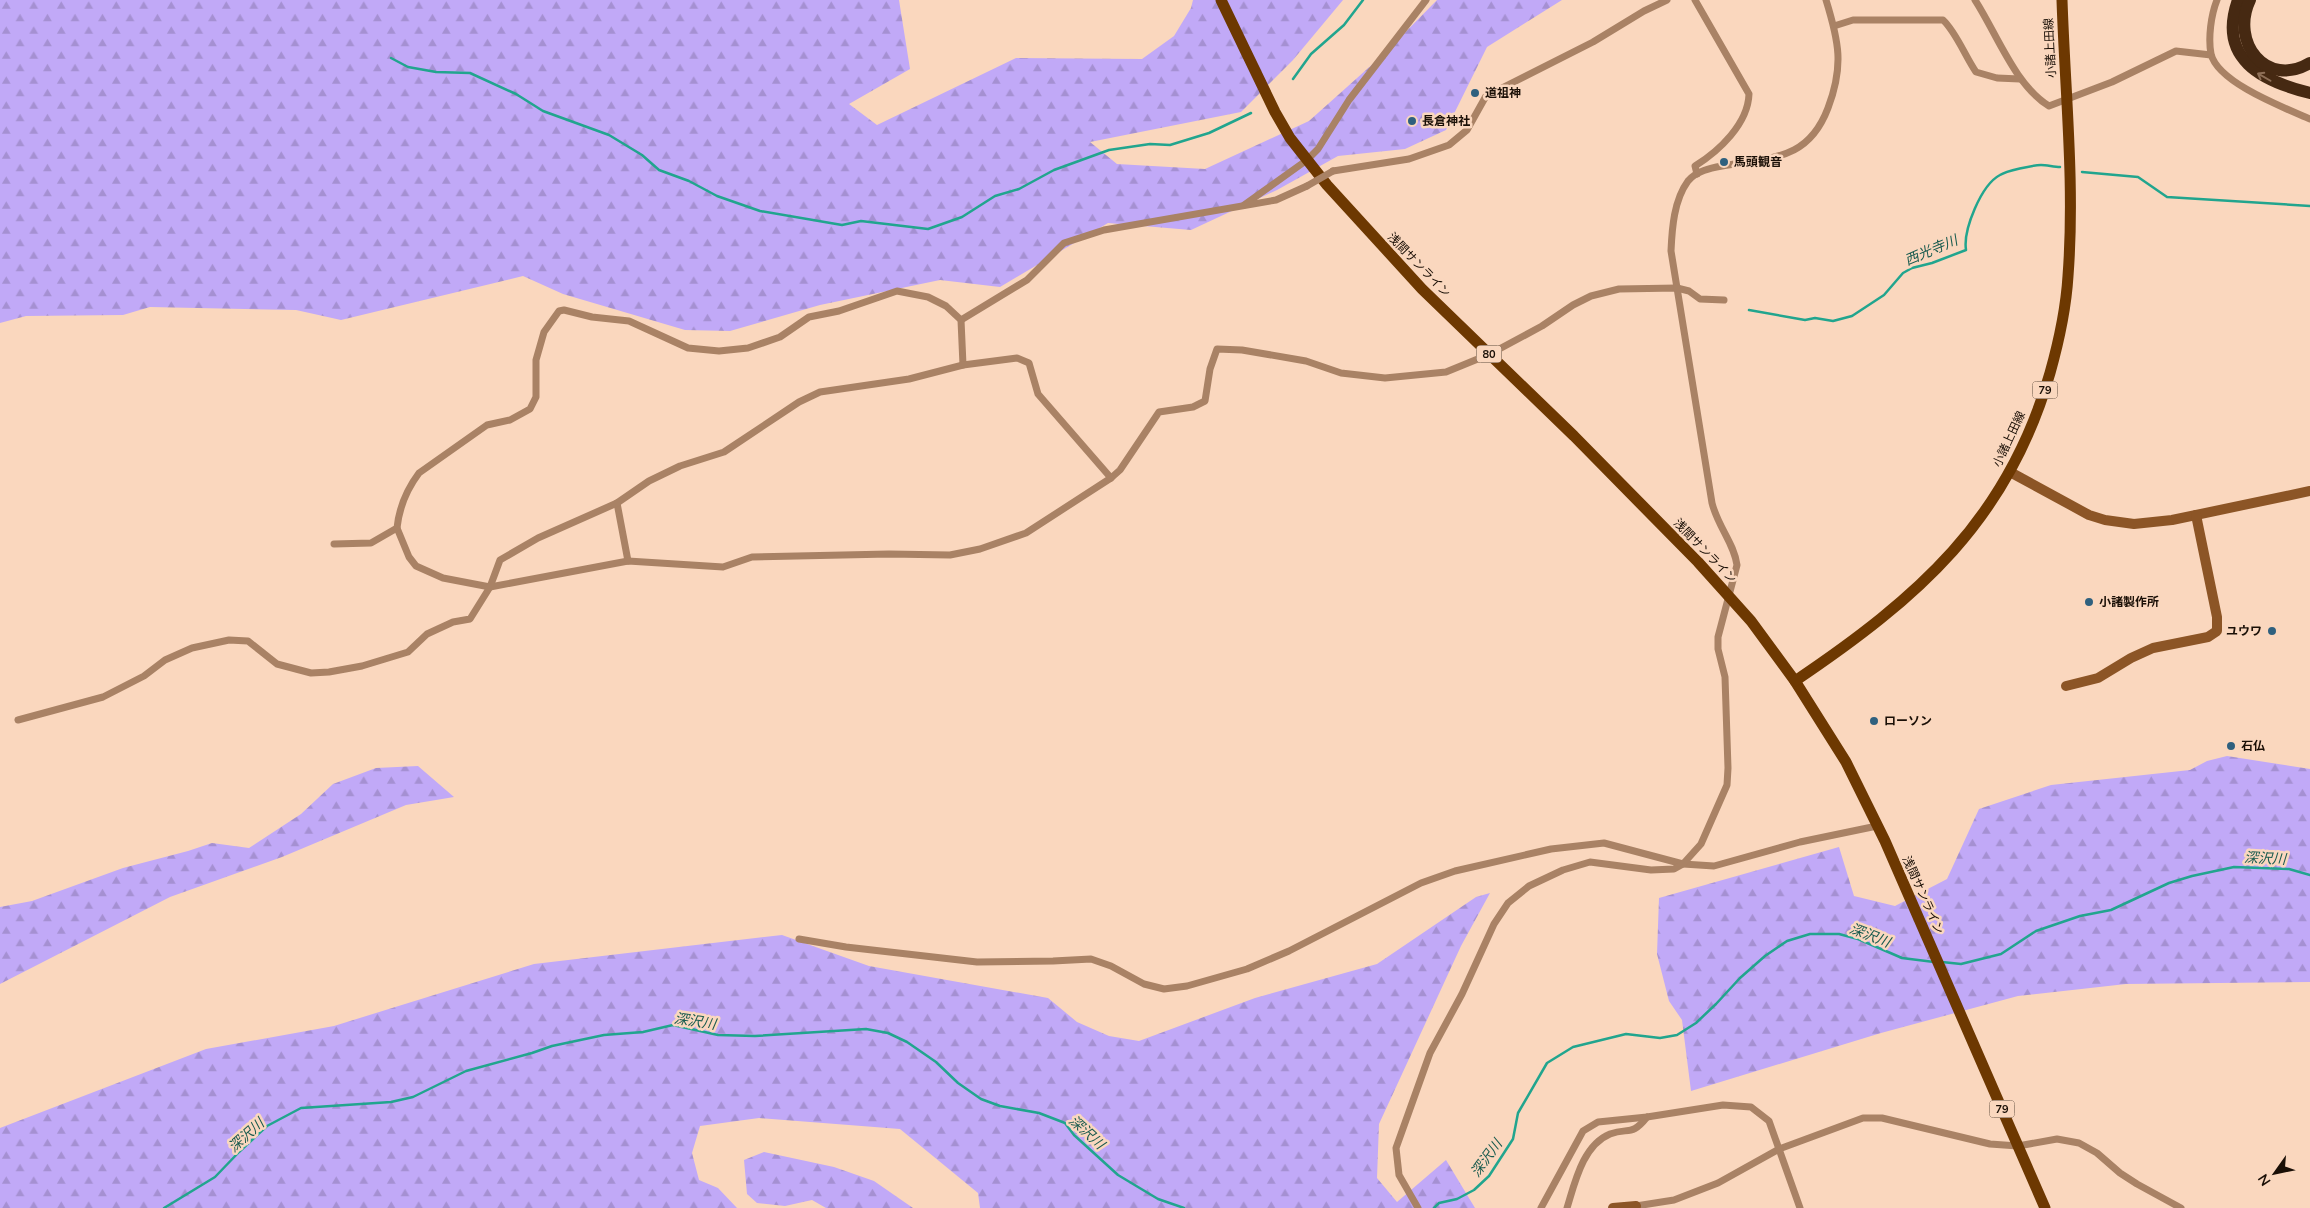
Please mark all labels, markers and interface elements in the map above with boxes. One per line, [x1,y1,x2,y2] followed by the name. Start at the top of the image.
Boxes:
[2040,18,2059,78] street label: 小諸上田線
[2258,71,2272,81] one-way arrow
[1485,85,1521,100] place label: 道祖神
[1469,87,1481,99] marker: 道祖神
[1422,113,1470,128] place label: 長倉神社
[1406,115,1418,127] marker: 長倉神社
[1734,154,1782,169] place label: 馬頭観音
[1718,156,1730,168] marker: 馬頭観音
[1385,229,1454,300] street label: 浅間サンライン
[1902,230,1962,269] water label: 西光寺川
[1476,346,1502,362] road number: 80
[2032,382,2058,398] road number: 79
[1989,408,2028,469] street label: 小諸上田線
[1671,515,1740,586] street label: 浅間サンライン
[2099,594,2159,609] place label: 小諸製作所
[2083,596,2095,608] marker: 小諸製作所
[2226,623,2262,638] place label: ユウワ
[2266,625,2278,637] marker: ユウワ
[1884,713,1932,728] place label: ローソン
[1868,715,1880,727] marker: ローソン
[2241,738,2265,753] place label: 石仏
[2225,740,2237,752] marker: 石仏
[2244,848,2288,868] water label: 深沢川
[1900,853,1947,936] street label: 浅間サンライン
[1847,919,1895,952] water label: 深沢川
[673,1009,719,1033] water label: 深沢川
[1990,1100,2014,1118] road number: 79
[1065,1111,1110,1154] water label: 深沢川
[224,1113,269,1156] water label: 深沢川
[1466,1134,1507,1180] water label: 深沢川
[2250,1148,2300,1198] north arrow
[2254,1171,2275,1189] text: N

